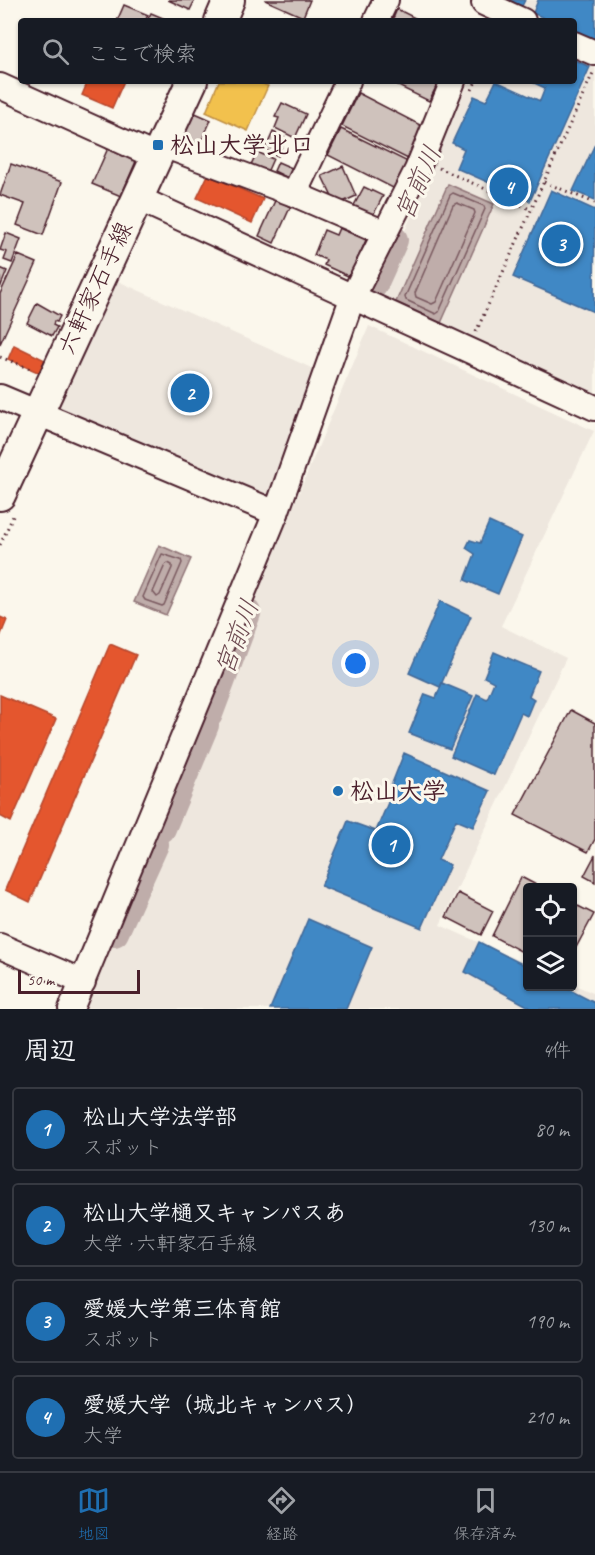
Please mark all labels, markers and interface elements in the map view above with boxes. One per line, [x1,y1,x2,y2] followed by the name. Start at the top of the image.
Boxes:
[18,18,577,84] search box
[39,35,72,68] icon: search
[87,40,197,68] text: ここで検索
[170,130,314,160] place label: 松山大学北口
[151,138,165,152] marker: 松山大学北口
[387,141,449,225] water label: 宮前川
[490,164,528,210] pin: 4
[51,216,139,360] street label: 六軒家石手線
[542,222,580,266] pin: 3
[170,370,210,416] pin: 2
[208,595,266,679] water label: 宮前川
[341,649,370,678] your location
[350,776,446,806] place label: 松山大学
[331,784,345,798] marker: 松山大学
[372,822,410,868] pin: 1
[523,883,577,991] map controls
[523,883,577,937] button: locate
[523,937,577,991] button: layers
[18,967,140,995] scale bar
[27,970,54,990] text: 50 m
[24,1034,76,1067] text: 周辺
[542,1038,571,1063] text: 4件
[83,1103,237,1131] text: 松山大学法学部
[41,1117,50,1142] text: 1
[535,1117,569,1142] text: 80 m
[83,1135,163,1160] text: スポット
[83,1199,346,1227] text: 松山大学樋又キャンパスあ
[41,1213,50,1238] text: 2
[526,1213,569,1238] text: 130 m
[83,1231,256,1256] text: 大学 · 六軒家石手線
[83,1295,281,1323] text: 愛媛大学第三体育館
[41,1309,50,1334] text: 3
[526,1309,569,1334] text: 190 m
[83,1327,163,1352] text: スポット
[83,1391,368,1419] text: 愛媛大学（城北キャンパス）
[41,1405,50,1430] text: 4
[526,1405,569,1430] text: 210 m
[83,1423,123,1448] text: 大学
[77,1484,110,1544] tab: 地図
[265,1484,298,1544] tab: 経路
[453,1484,517,1544] tab: 保存済み

